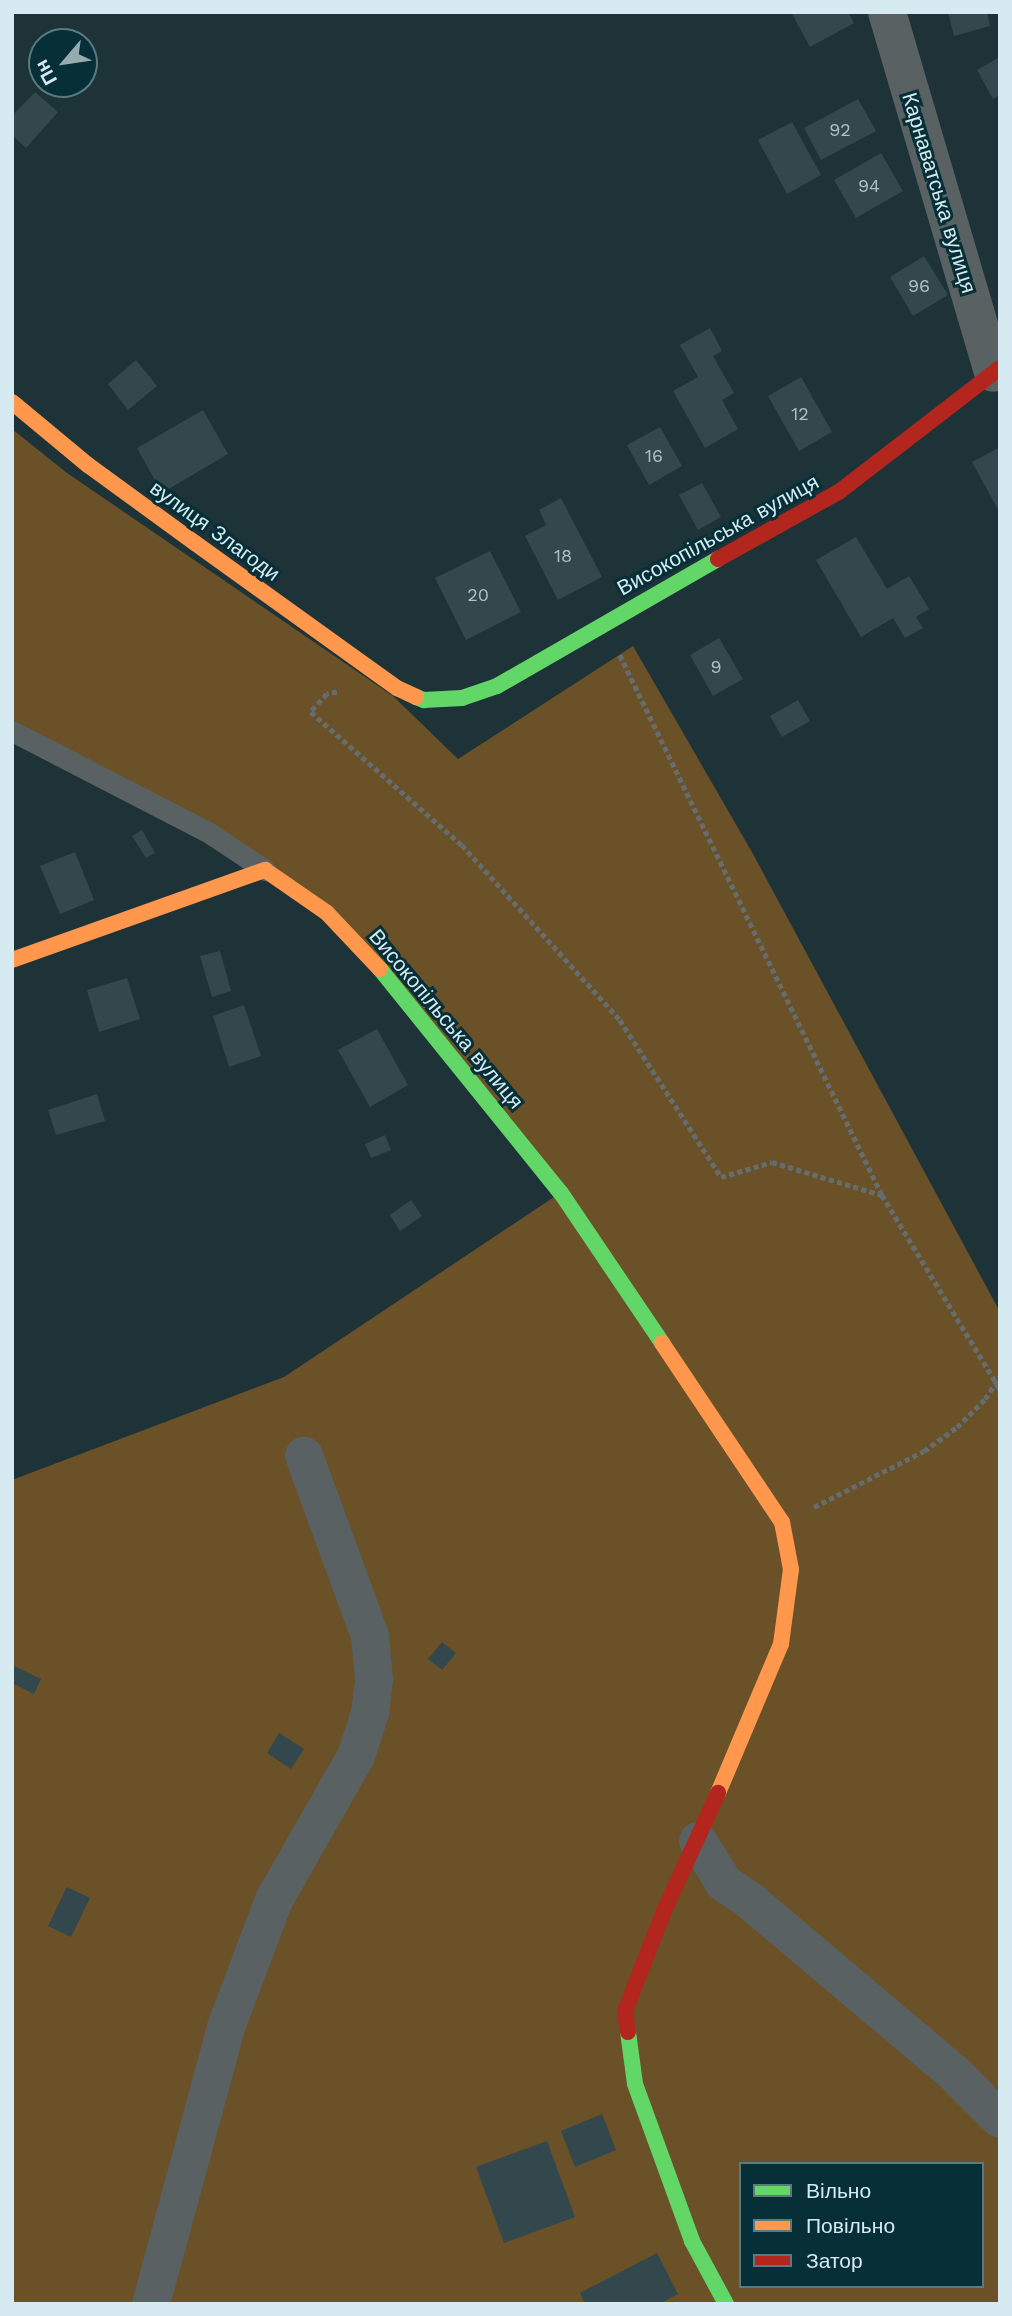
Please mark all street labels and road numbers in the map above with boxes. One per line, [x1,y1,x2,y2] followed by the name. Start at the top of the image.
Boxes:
[896,90,982,296] street label: Карнаватська вулиця
[613,469,823,601] street label: Високопільська вулиця
[145,475,285,587] street label: вулиця Злагоди
[364,924,528,1114] street label: Високопільська вулиця

